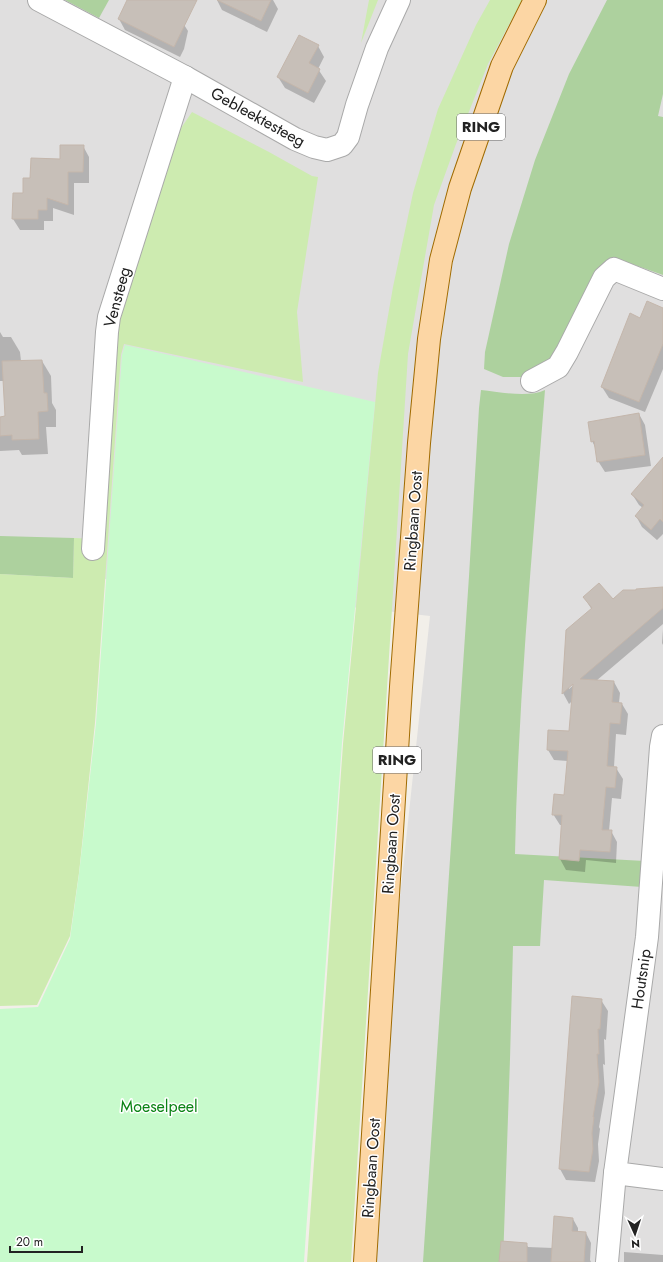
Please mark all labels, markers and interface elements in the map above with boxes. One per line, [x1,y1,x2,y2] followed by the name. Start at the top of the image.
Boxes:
[207,82,309,152] street label: Gebleektesteeg
[457,114,505,140] road number: RING
[98,264,136,330] street label: Vensteeg
[398,470,428,572] street label: Ringbaan Oost
[373,747,421,773] road number: RING
[376,793,406,895] street label: Ringbaan Oost
[625,947,657,1011] street label: Houtsnip
[120,1095,198,1118] park label: Moeselpeel
[356,1117,386,1219] street label: Ringbaan Oost
[615,1214,655,1254] north arrow
[10,1228,82,1254] scale bar
[16,1233,43,1251] text: 20 m
[631,1236,640,1252] text: N

